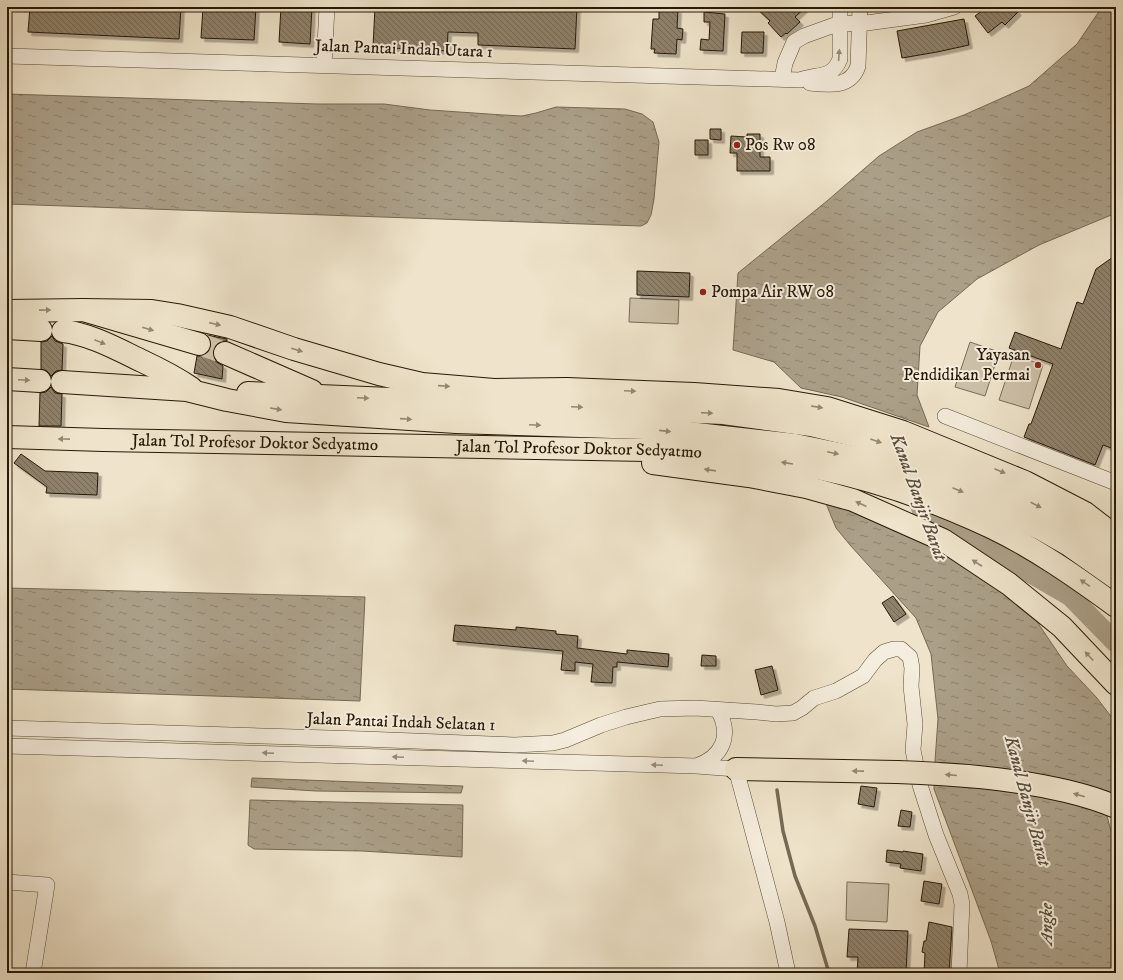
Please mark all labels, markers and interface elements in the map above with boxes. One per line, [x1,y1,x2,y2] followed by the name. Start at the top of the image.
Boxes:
[313,35,493,63] street label: Jalan Pantai Indah Utara 1
[836,49,843,61] one-way arrow
[745,134,815,156] place label: Pos Rw 08
[732,140,742,150] marker: Pos Rw 08
[711,281,834,303] place label: Pompa Air RW 08
[698,287,708,297] marker: Pompa Air RW 08
[39,307,51,314] one-way arrow
[209,321,221,327] one-way arrow
[142,326,154,332] one-way arrow
[95,340,107,346] one-way arrow
[903,344,1030,386] place label: Yayasan Pendidikan Permai
[292,347,304,353] one-way arrow
[1033,360,1043,370] marker: Yayasan Pendidikan Permai
[18,376,30,383] one-way arrow
[438,382,450,389] one-way arrow
[624,388,637,394] one-way arrow
[357,394,369,401] one-way arrow
[571,404,584,410] one-way arrow
[811,404,823,410] one-way arrow
[270,406,282,412] one-way arrow
[701,409,713,416] one-way arrow
[400,415,412,422] one-way arrow
[529,422,541,429] one-way arrow
[659,427,671,434] one-way arrow
[130,429,378,456] street label: Jalan Tol Profesor Doktor Sedyatmo
[884,430,952,565] water label: Kanal Banjir Barat
[454,435,703,464] street label: Jalan Tol Profesor Doktor Sedyatmo
[58,436,70,443] one-way arrow
[871,438,883,444] one-way arrow
[827,450,840,456] one-way arrow
[781,460,793,466] one-way arrow
[704,467,716,474] one-way arrow
[994,468,1006,475] one-way arrow
[952,488,964,494] one-way arrow
[856,501,867,507] one-way arrow
[1031,502,1042,508] one-way arrow
[971,559,983,566] one-way arrow
[1079,579,1090,587] one-way arrow
[1084,651,1094,661] one-way arrow
[304,708,496,736] street label: Jalan Pantai Indah Selatan 1
[999,733,1055,870] water label: Kanal Banjir Barat
[261,750,274,756] one-way arrow
[391,754,404,760] one-way arrow
[521,758,534,764] one-way arrow
[651,761,663,768] one-way arrow
[852,768,864,775] one-way arrow
[945,771,957,778] one-way arrow
[1073,792,1085,798] one-way arrow
[1036,902,1058,947] water label: Angke

